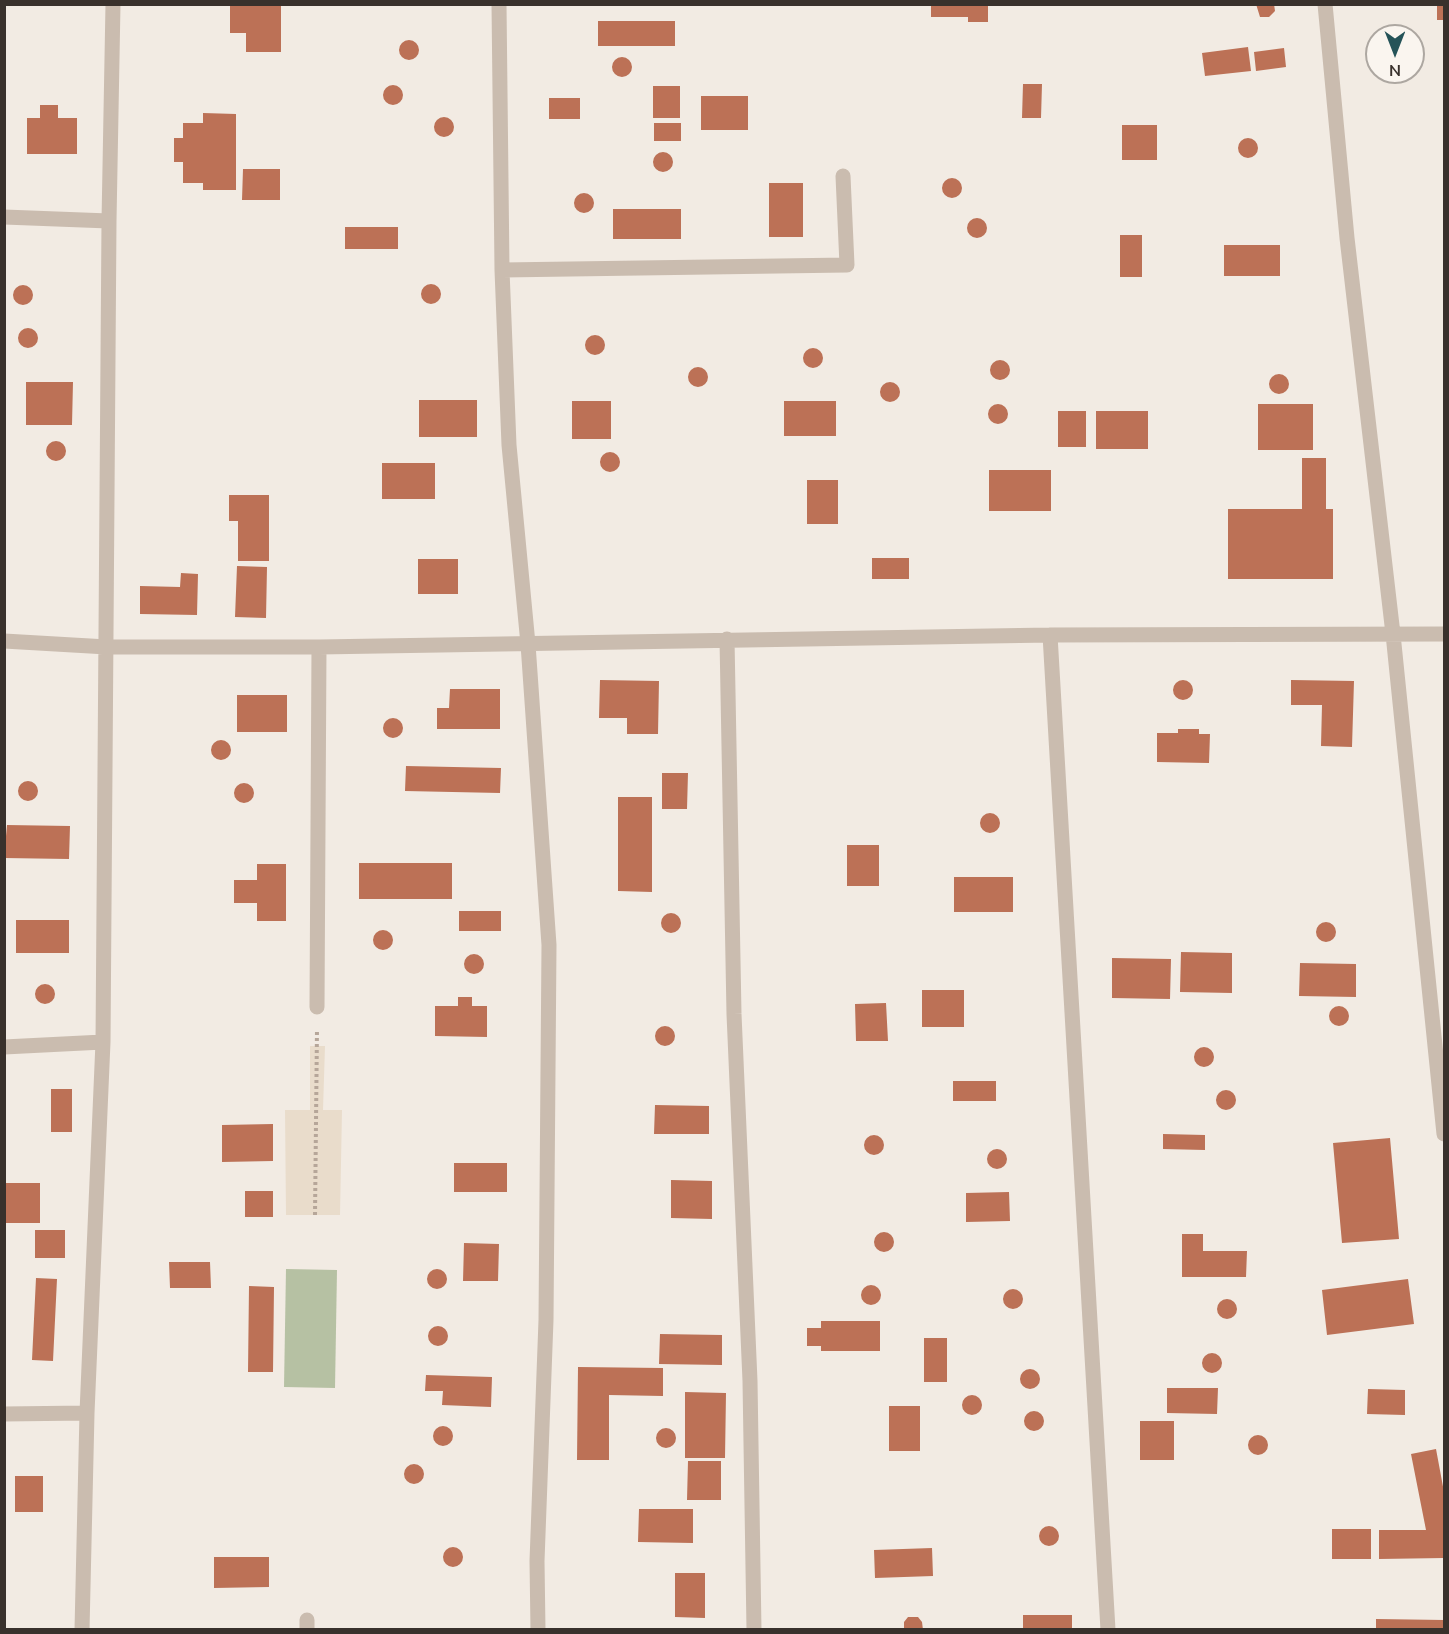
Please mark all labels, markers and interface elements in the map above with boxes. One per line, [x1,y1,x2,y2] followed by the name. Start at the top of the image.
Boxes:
[1365,24,1425,84] north arrow
[1389,59,1401,81] text: N

